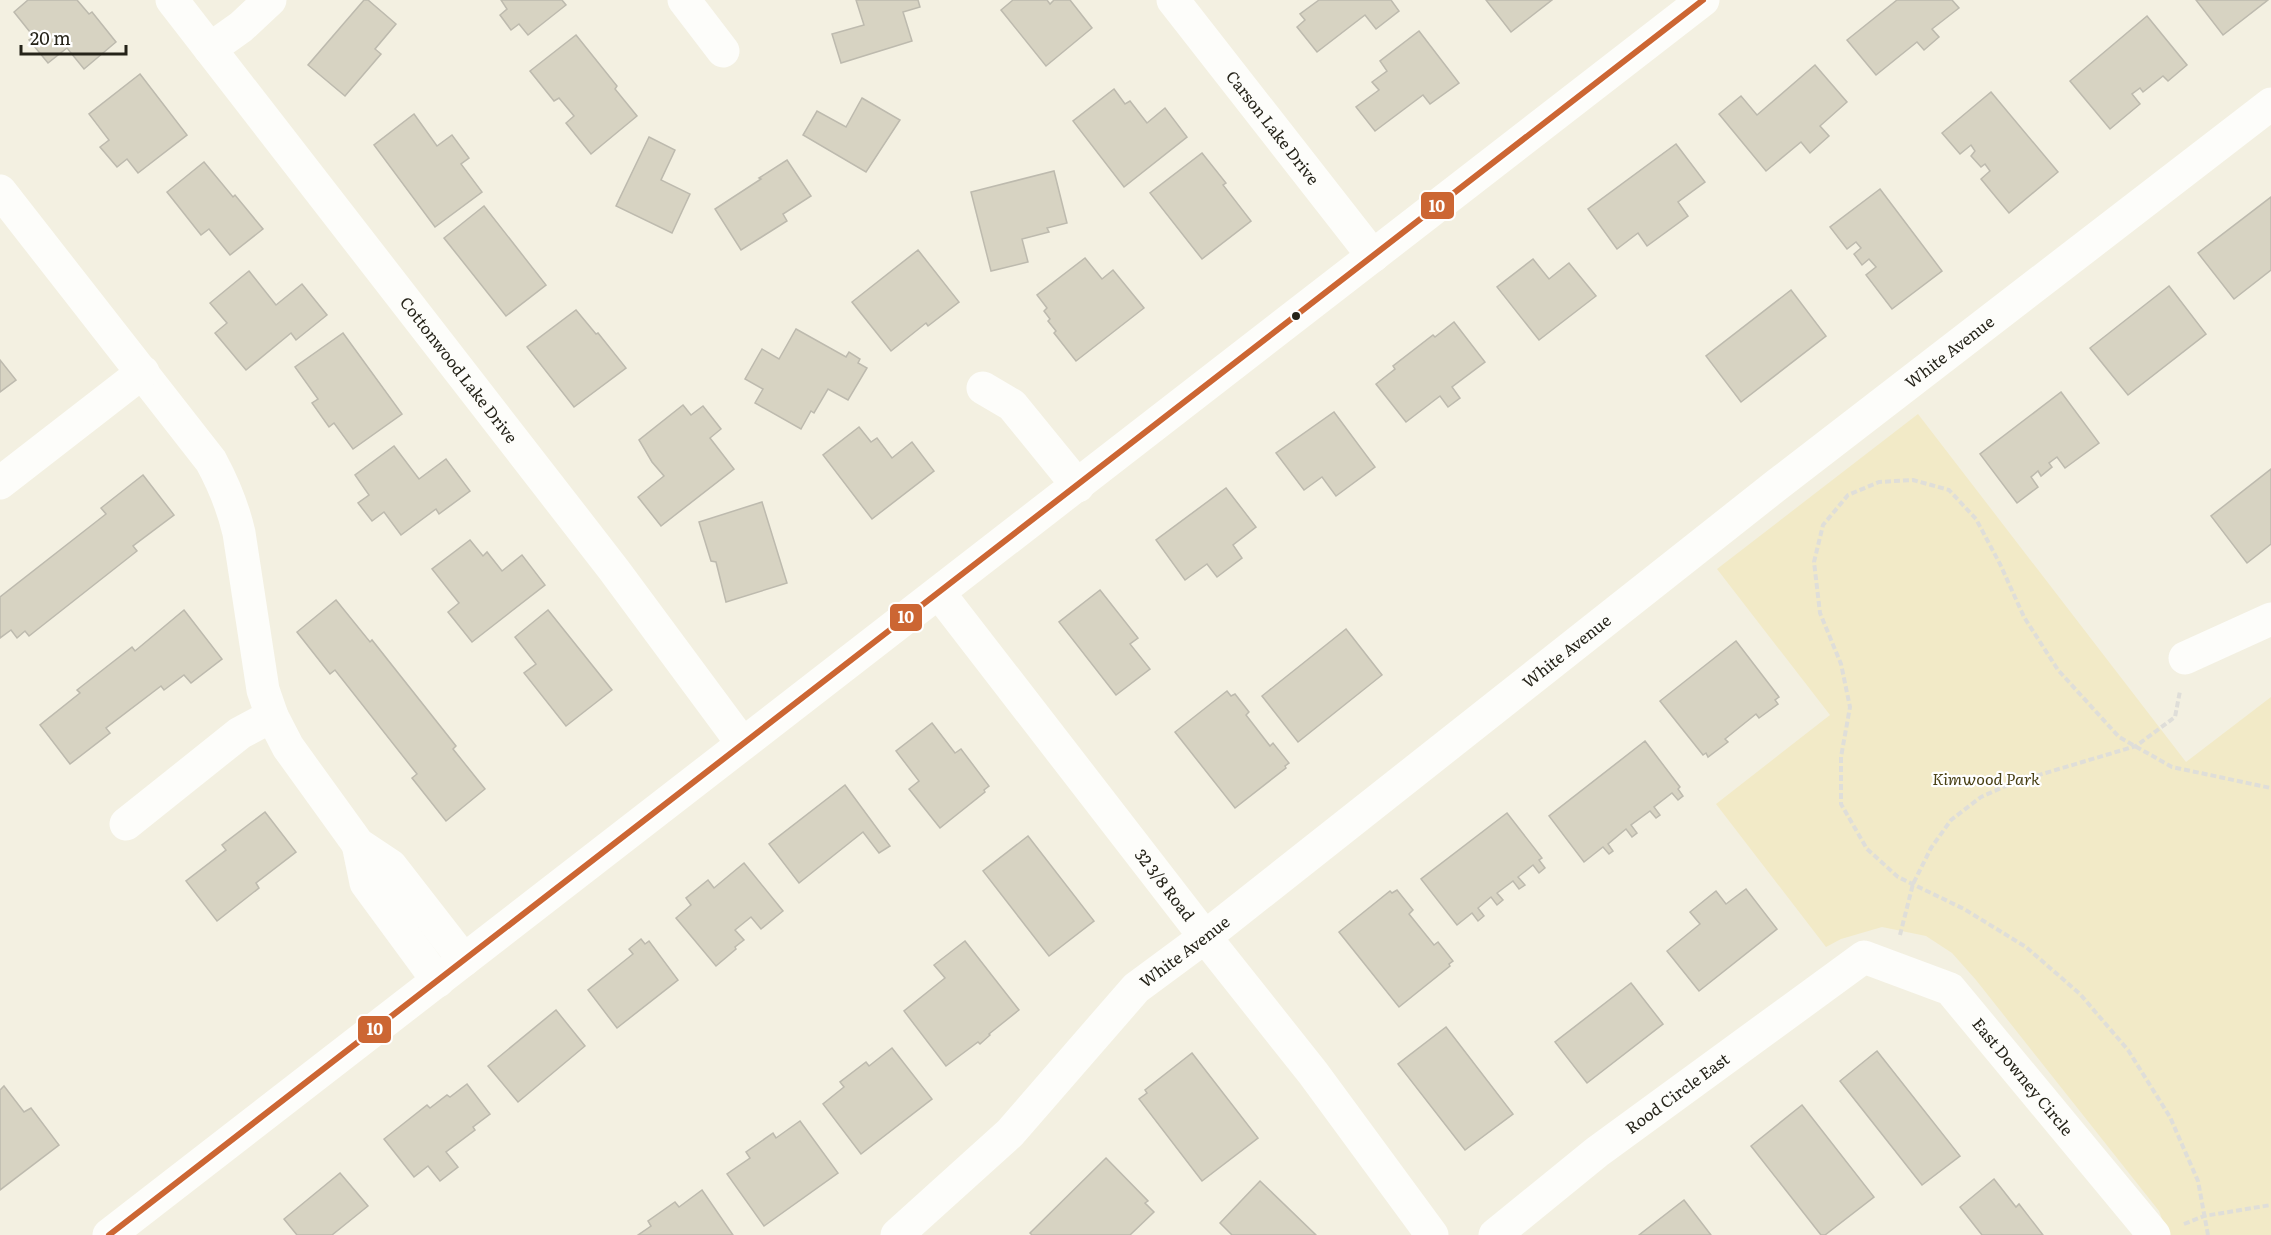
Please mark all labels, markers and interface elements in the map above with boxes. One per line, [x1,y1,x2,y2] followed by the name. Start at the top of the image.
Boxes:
[21,18,126,56] scale bar
[30,24,71,51] text: 20 m
[1221,65,1326,189] street label: Carson Lake Drive
[1420,191,1455,220] line badge: 10
[1429,193,1445,217] text: 10
[395,291,524,448] street label: Cottonwood Lake Drive
[1899,309,1999,393] street label: White Avenue
[1290,310,1302,322] unlabelled marker
[889,603,923,632] line badge: 10
[898,604,914,628] text: 10
[1516,608,1615,693] street label: White Avenue
[1932,766,2040,790] park label: Kimwood Park
[1130,843,1201,926] street label: 32 3/8 Road
[1134,909,1234,993] street label: White Avenue
[1967,1012,2080,1140] street label: East Downey Circle
[357,1015,392,1044] line badge: 10
[367,1016,383,1040] text: 10
[1620,1046,1734,1139] street label: Rood Circle East

